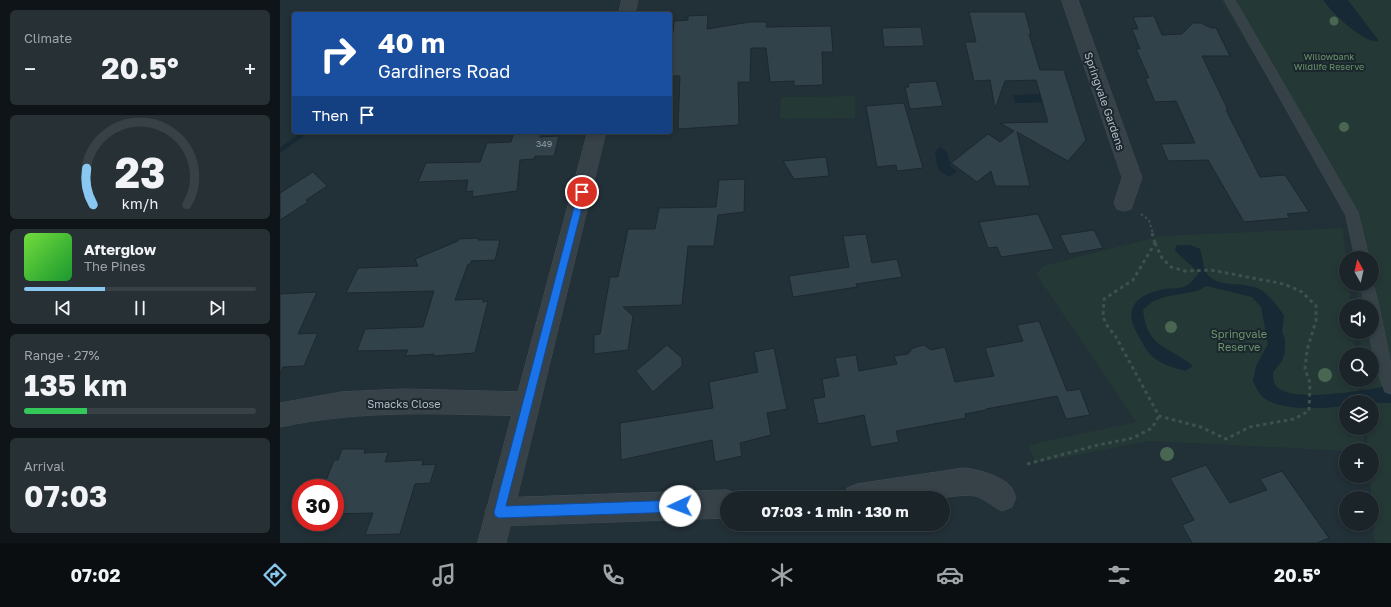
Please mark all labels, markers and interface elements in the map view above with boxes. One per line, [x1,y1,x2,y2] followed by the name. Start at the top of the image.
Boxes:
[378,26,445,59] text: 40 m
[312,28,364,80] icon: right
[24,30,72,46] text: Climate
[101,50,179,86] text: 20.5°
[1082,50,1128,152] street label: Springvale Gardens
[1294,51,1364,72] park label: Willowbank Wildlife Reserve
[24,55,36,82] text: −
[244,55,256,82] text: +
[378,60,510,82] text: Gardiners Road
[356,104,378,126] icon: arrive
[312,106,348,124] text: Then
[536,138,552,149] house number: 349
[115,147,165,197] text: 23
[565,175,599,209] pin
[571,181,593,203] icon: arrive
[122,194,158,211] text: km/h
[84,240,156,258] text: Afterglow
[1339,251,1379,291] north arrow
[1339,251,1379,531] map controls
[84,258,145,274] text: The Pines
[52,297,74,319] icon: previous
[129,297,151,319] icon: pause
[206,297,228,319] icon: next
[1339,299,1379,339] button: sound
[1211,327,1267,353] park label: Springvale Reserve
[24,347,99,363] text: Range · 27%
[1339,347,1379,387] button: search
[24,367,127,403] text: 135 km
[1339,395,1379,435] button: layers
[367,397,441,410] street label: Smacks Close
[1339,443,1379,483] button: +
[24,458,65,474] text: Arrival
[24,478,107,514] text: 07:03
[292,479,344,531] speed limit sign: 30
[659,485,701,527] position arrow
[1339,491,1379,531] button: −
[761,502,909,520] text: 07:03 · 1 min · 130 m
[261,561,289,589] icon: directions
[430,561,458,589] icon: music
[599,561,627,589] icon: phone
[768,561,796,589] icon: climate
[936,561,964,589] icon: car
[1105,561,1133,589] icon: filters
[70,564,120,586] text: 07:02
[1274,564,1321,586] text: 20.5°

